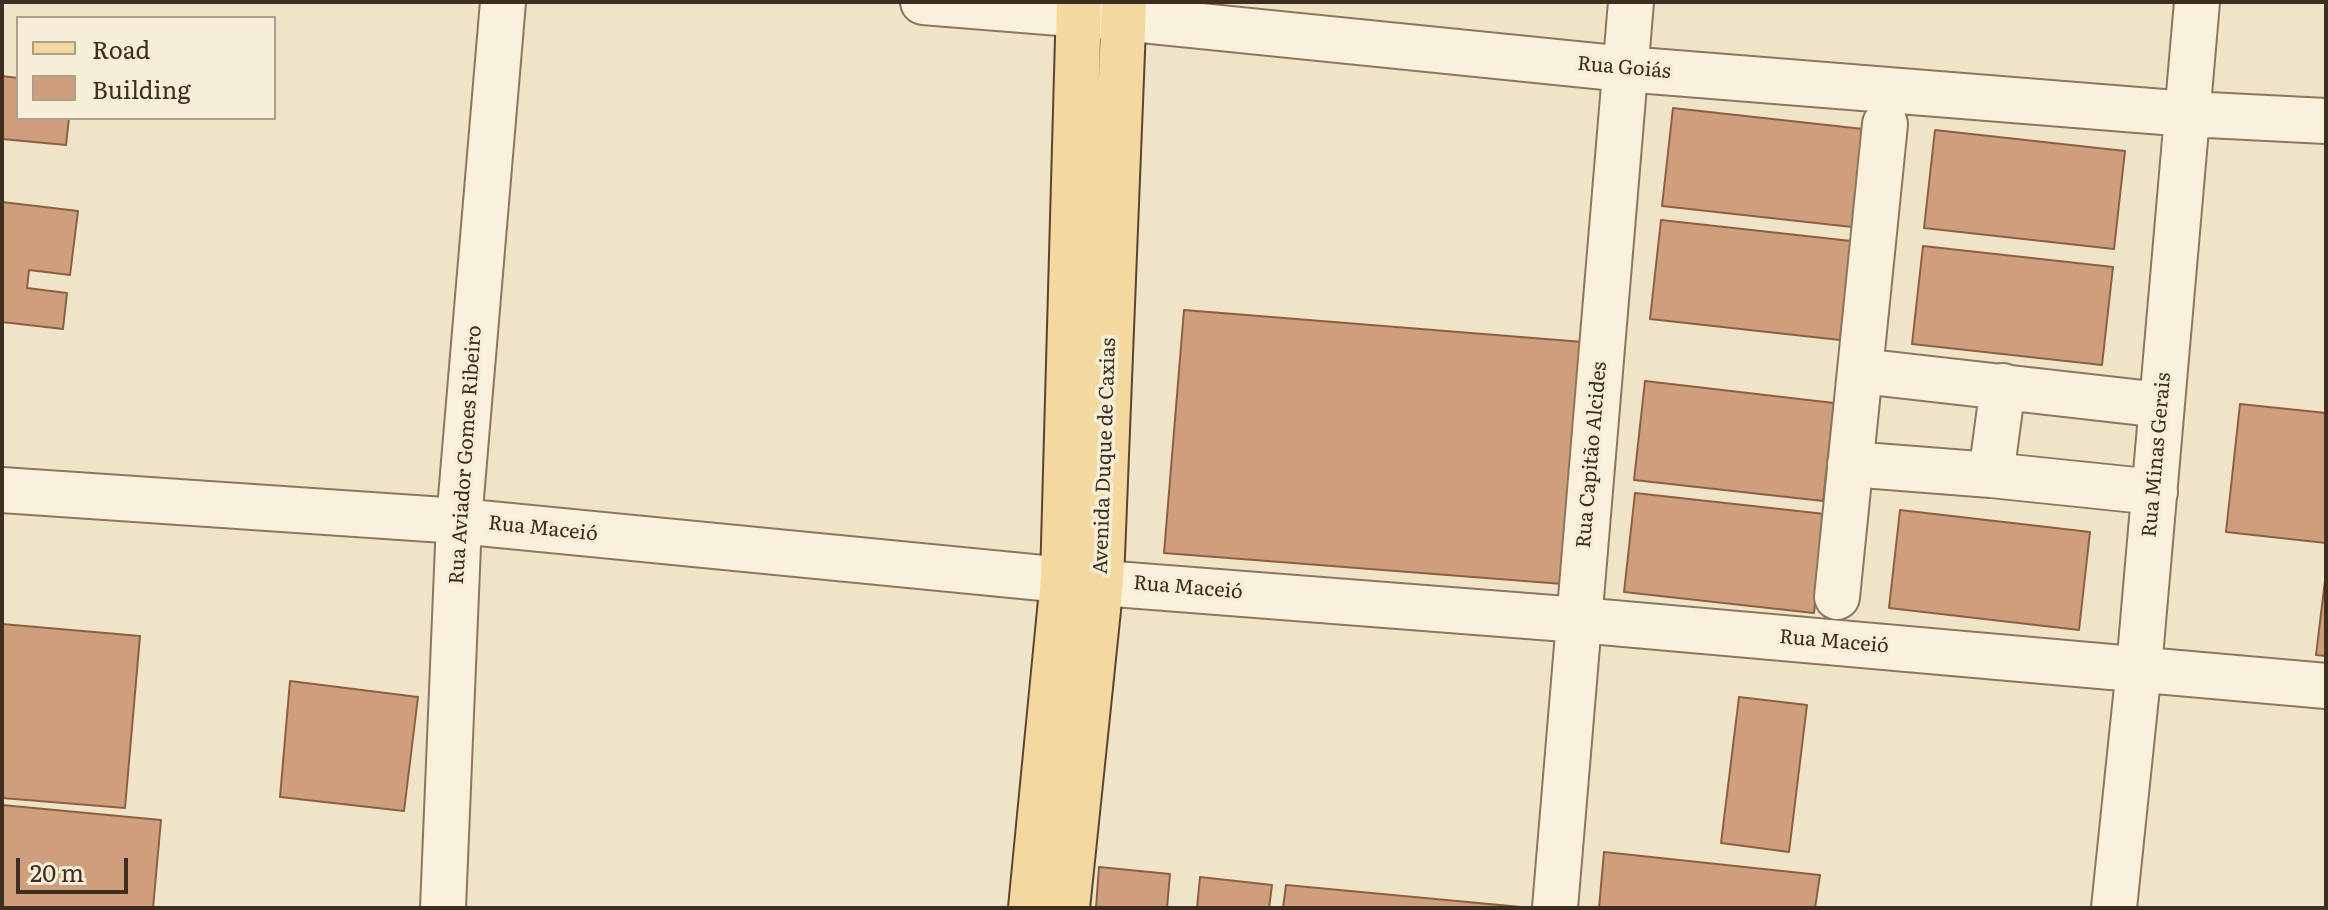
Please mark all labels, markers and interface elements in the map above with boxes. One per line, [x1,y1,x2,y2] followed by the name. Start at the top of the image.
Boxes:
[16,16,276,120] legend
[92,31,150,66] text: Road
[1576,52,1672,84] street label: Rua Goiás
[92,71,191,106] text: Building
[445,324,487,586] street label: Rua Aviador Gomes Ribeiro
[1089,337,1121,575] street label: Avenida Duque de Caxias
[1572,361,1612,549] street label: Rua Capitão Alcides
[2138,371,2176,539] street label: Rua Minas Gerais
[487,511,599,547] street label: Rua Maceió
[1132,571,1244,605] street label: Rua Maceió
[1778,625,1890,659] street label: Rua Maceió
[20,842,132,892] scale bar
[30,854,84,889] text: 20 m

